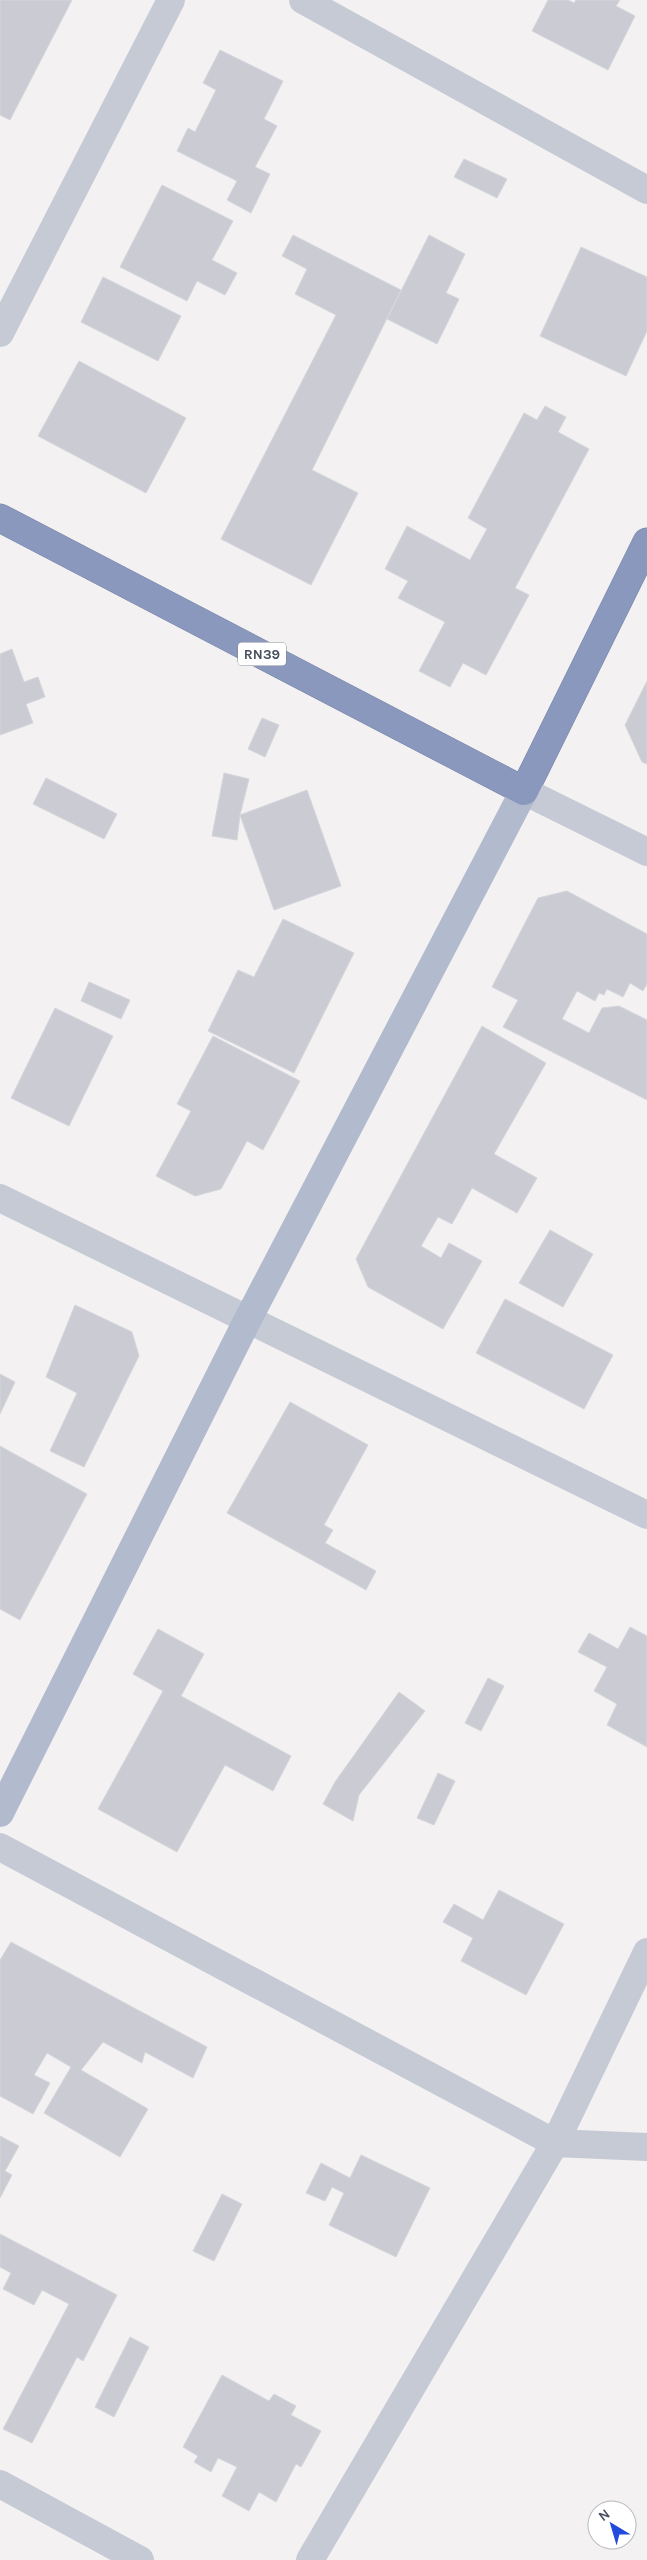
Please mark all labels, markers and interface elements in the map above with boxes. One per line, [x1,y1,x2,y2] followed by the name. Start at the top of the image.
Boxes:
[238,642,286,666] road number: RN39
[587,2500,637,2550] north arrow
[595,2505,613,2525] text: N

